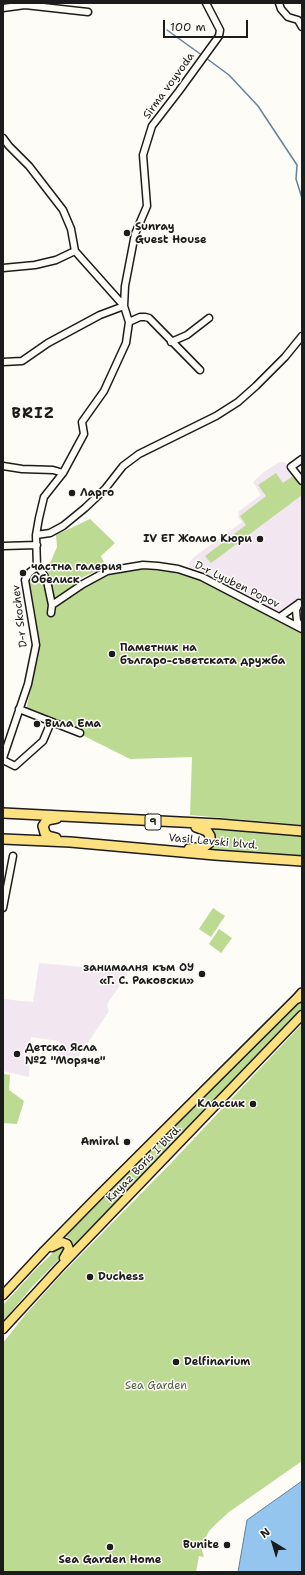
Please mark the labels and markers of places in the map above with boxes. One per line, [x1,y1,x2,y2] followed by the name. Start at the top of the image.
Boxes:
[135,220,207,246] place label: Sunray Guest House
[122,228,132,238] marker: Sunray Guest House
[80,486,114,500] place label: Ларго
[67,488,77,498] marker: Ларго
[143,532,252,546] place label: IV ЕГ Жолио Кюри
[255,534,265,544] marker: IV ЕГ Жолио Кюри
[31,560,122,586] place label: частна галерия Обелиск
[18,568,28,578] marker: частна галерия Обелиск
[120,641,285,667] place label: Паметник на българо-съветската дружба
[107,649,117,659] marker: Паметник на българо-съветската дружба
[45,717,101,731] place label: Вила Ема
[32,719,42,729] marker: Вила Ема
[83,961,194,987] place label: занималня към ОУ «Г. С. Раковски»
[197,969,207,979] marker: занималня към ОУ «Г. С. Раковски»
[25,1041,105,1067] place label: Детска Ясла №2 "Моряче"
[12,1049,22,1059] marker: Детска Ясла №2 "Моряче"
[197,1097,245,1111] place label: Классик
[248,1099,258,1109] marker: Классик
[81,1135,119,1149] place label: Amiral
[122,1137,132,1147] marker: Amiral
[98,1270,144,1284] place label: Duchess
[85,1272,95,1282] marker: Duchess
[184,1355,250,1369] place label: Delfinarium
[171,1357,181,1367] marker: Delfinarium
[183,1538,219,1552] place label: Bunite
[222,1540,232,1550] marker: Bunite
[105,1542,115,1552] marker: Sea Garden Home
[59,1553,161,1567] place label: Sea Garden Home

